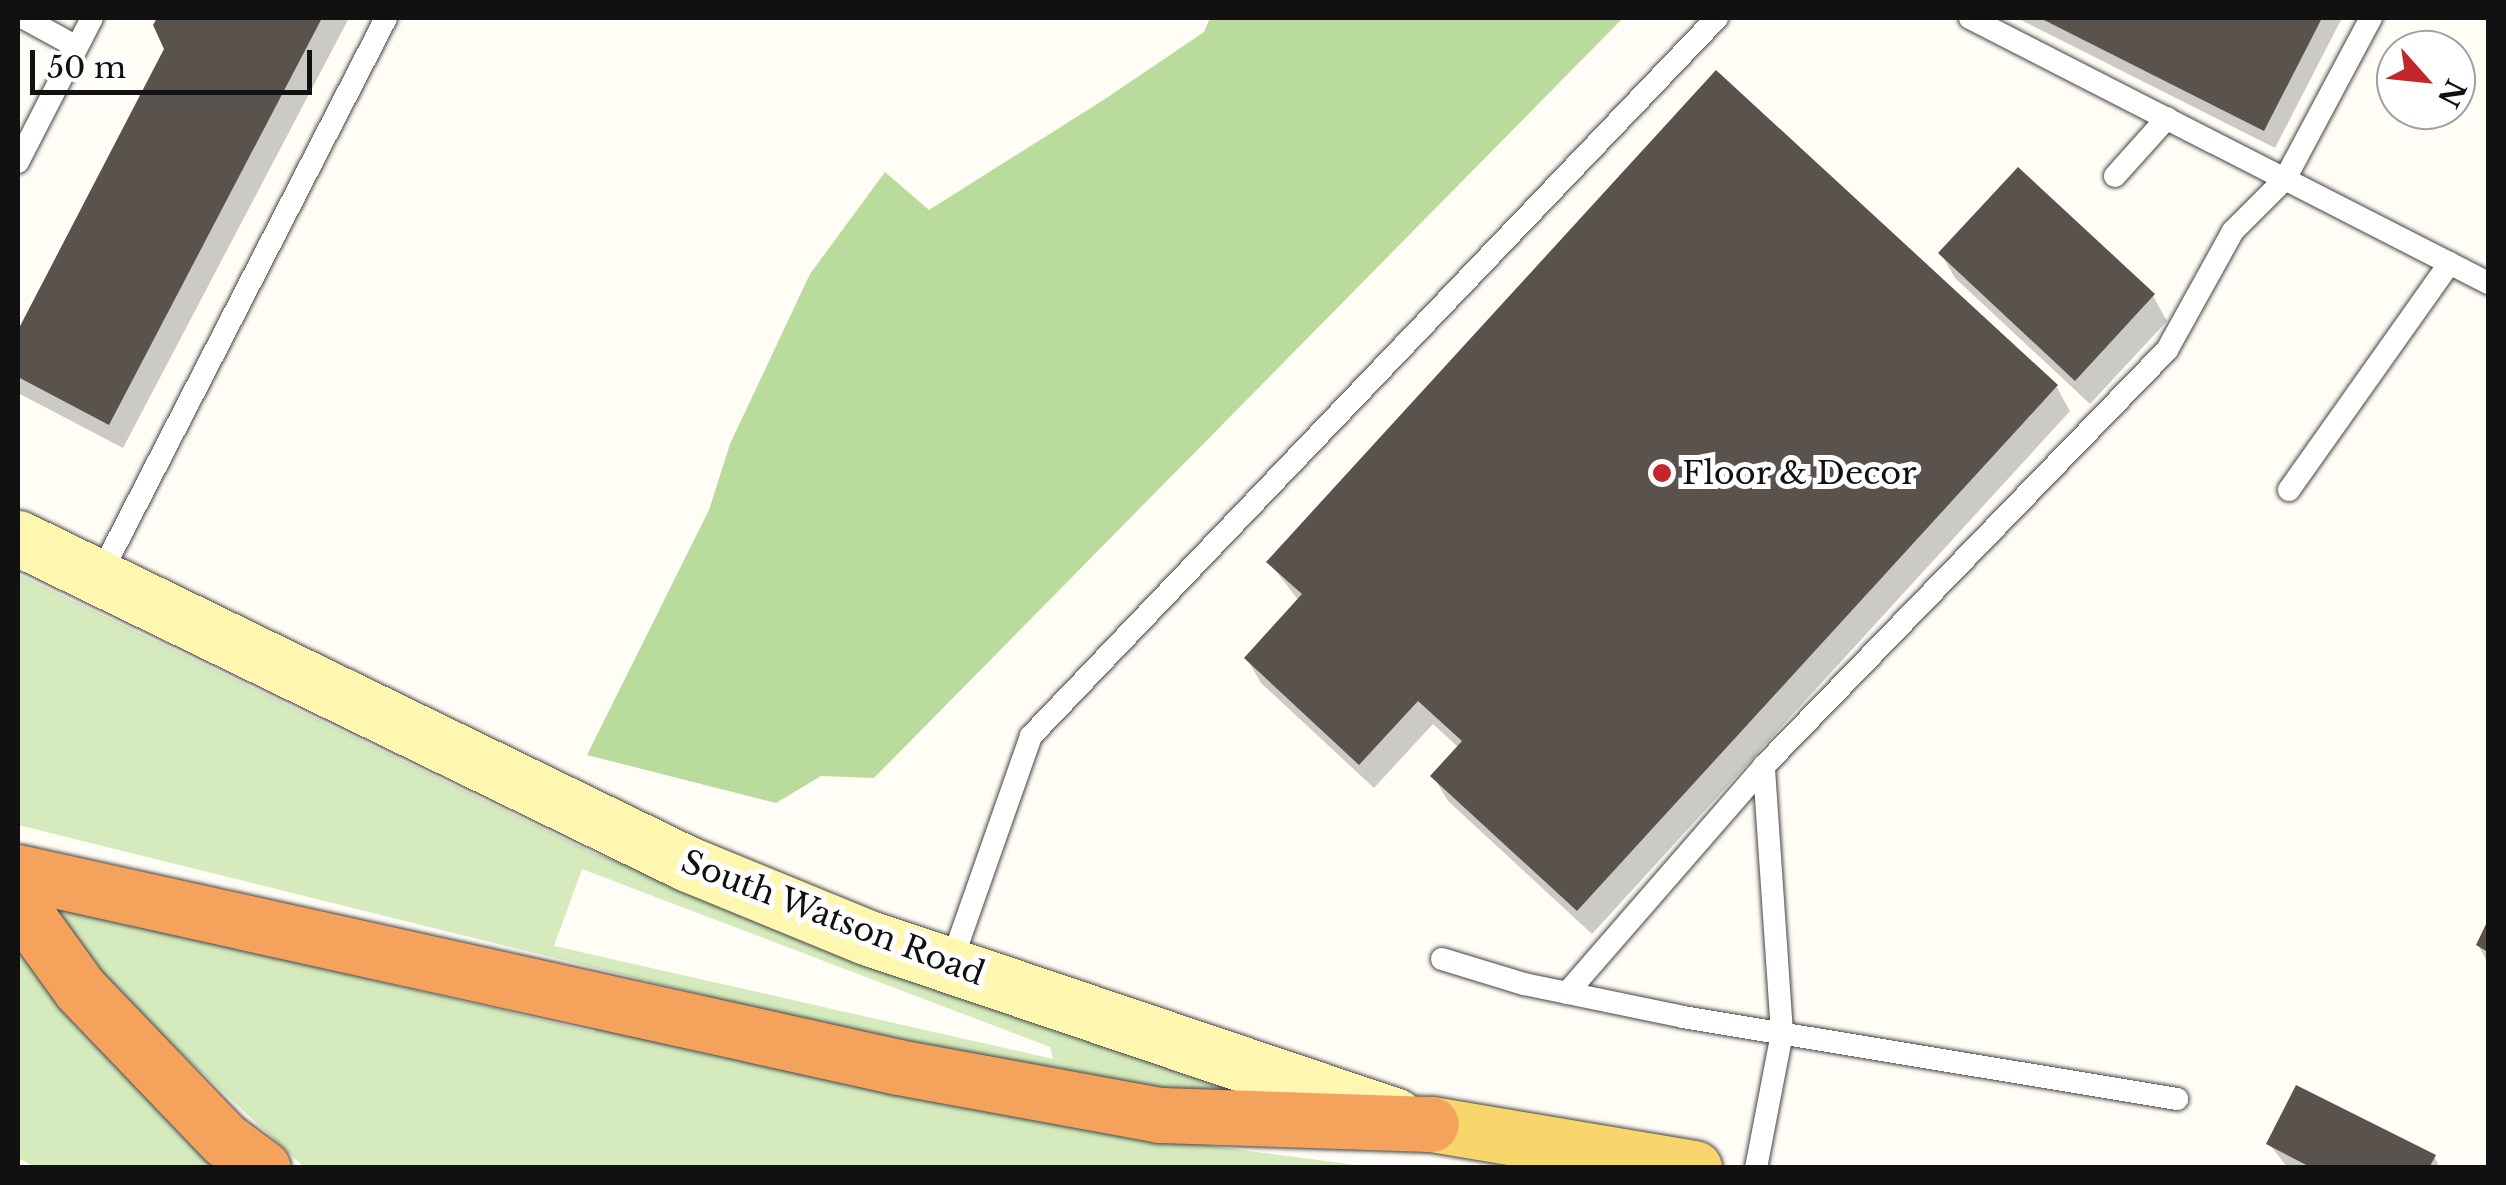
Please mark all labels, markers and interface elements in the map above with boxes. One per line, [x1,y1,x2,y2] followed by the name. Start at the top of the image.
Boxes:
[35,30,318,92] scale bar
[2376,30,2476,130] north arrow
[47,49,126,86] text: 50 m
[2430,73,2473,113] text: N
[1682,454,1917,492] place label: Floor & Decor
[1651,462,1673,484] marker: Floor & Decor
[675,842,991,994] street label: South Watson Road

